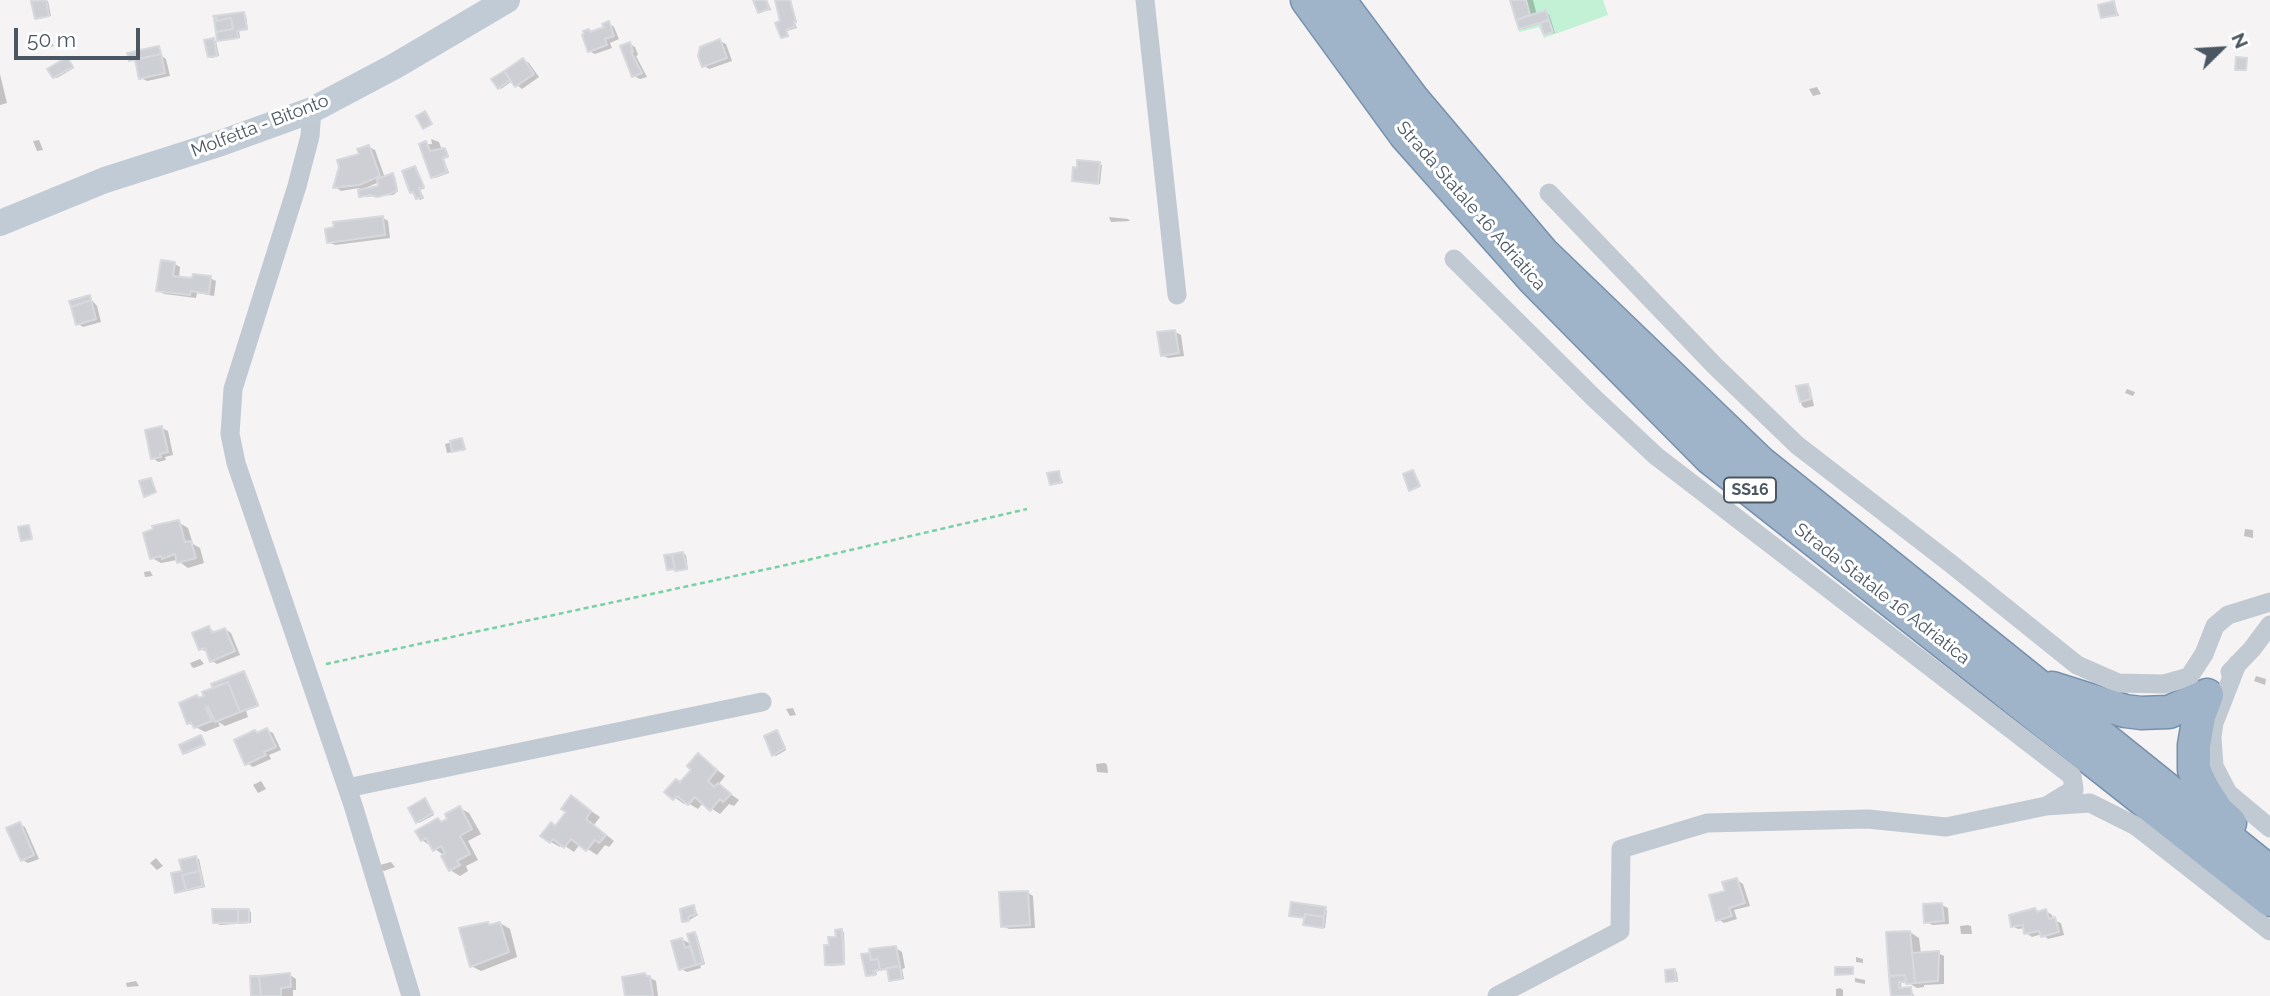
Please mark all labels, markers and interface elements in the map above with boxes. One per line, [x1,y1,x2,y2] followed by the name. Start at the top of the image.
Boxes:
[18,14,144,58] scale bar
[2186,14,2256,84] north arrow
[27,27,76,52] text: 50 m
[2227,29,2253,52] text: N
[188,90,332,162] street label: Molfetta - Bitonto
[1392,117,1550,295] street label: Strada Statale 16 Adriatica
[1724,477,1776,503] road number: SS16
[1790,519,1974,669] street label: Strada Statale 16 Adriatica

